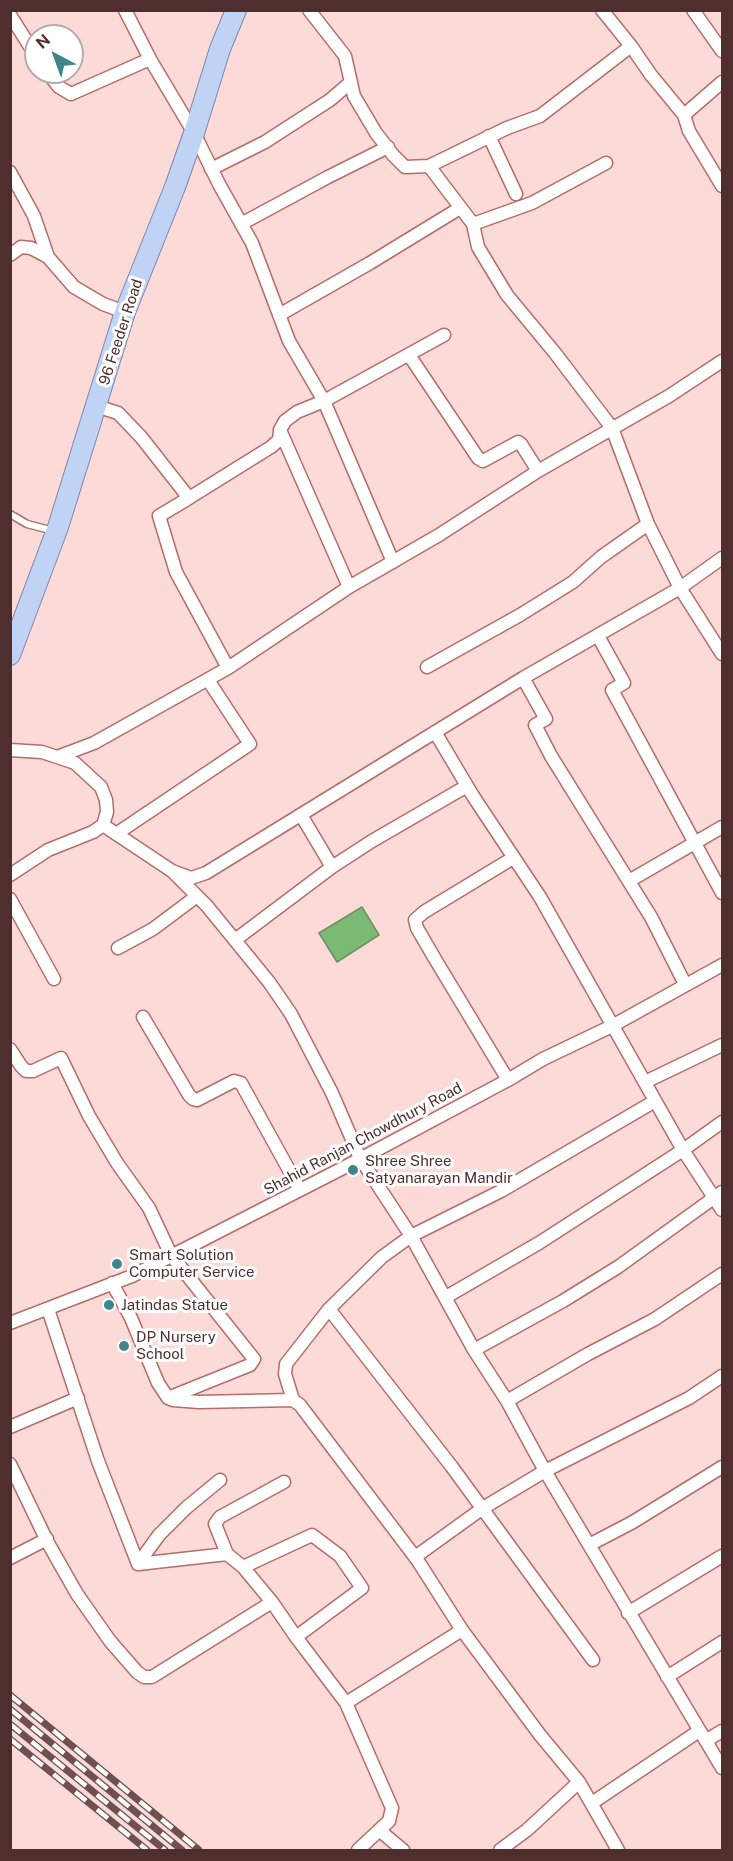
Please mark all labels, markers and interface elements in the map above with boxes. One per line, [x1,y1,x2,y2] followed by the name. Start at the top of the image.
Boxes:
[24,24,84,84] north arrow
[32,30,54,53] text: N
[95,277,147,387] street label: 96 Feeder Road
[261,1079,465,1199] street label: Shahid Ranjan Chowdhury Road
[365,1152,513,1187] place label: Shree Shree Satyanarayan Mandir
[346,1163,360,1177] marker: Shree Shree Satyanarayan Mandir
[129,1246,255,1281] place label: Smart Solution Computer Service
[110,1257,124,1271] marker: Smart Solution Computer Service
[121,1296,228,1314] place label: Jatindas Statue
[102,1298,116,1312] marker: Jatindas Statue
[136,1328,216,1363] place label: DP Nursery School
[117,1339,131,1353] marker: DP Nursery School

